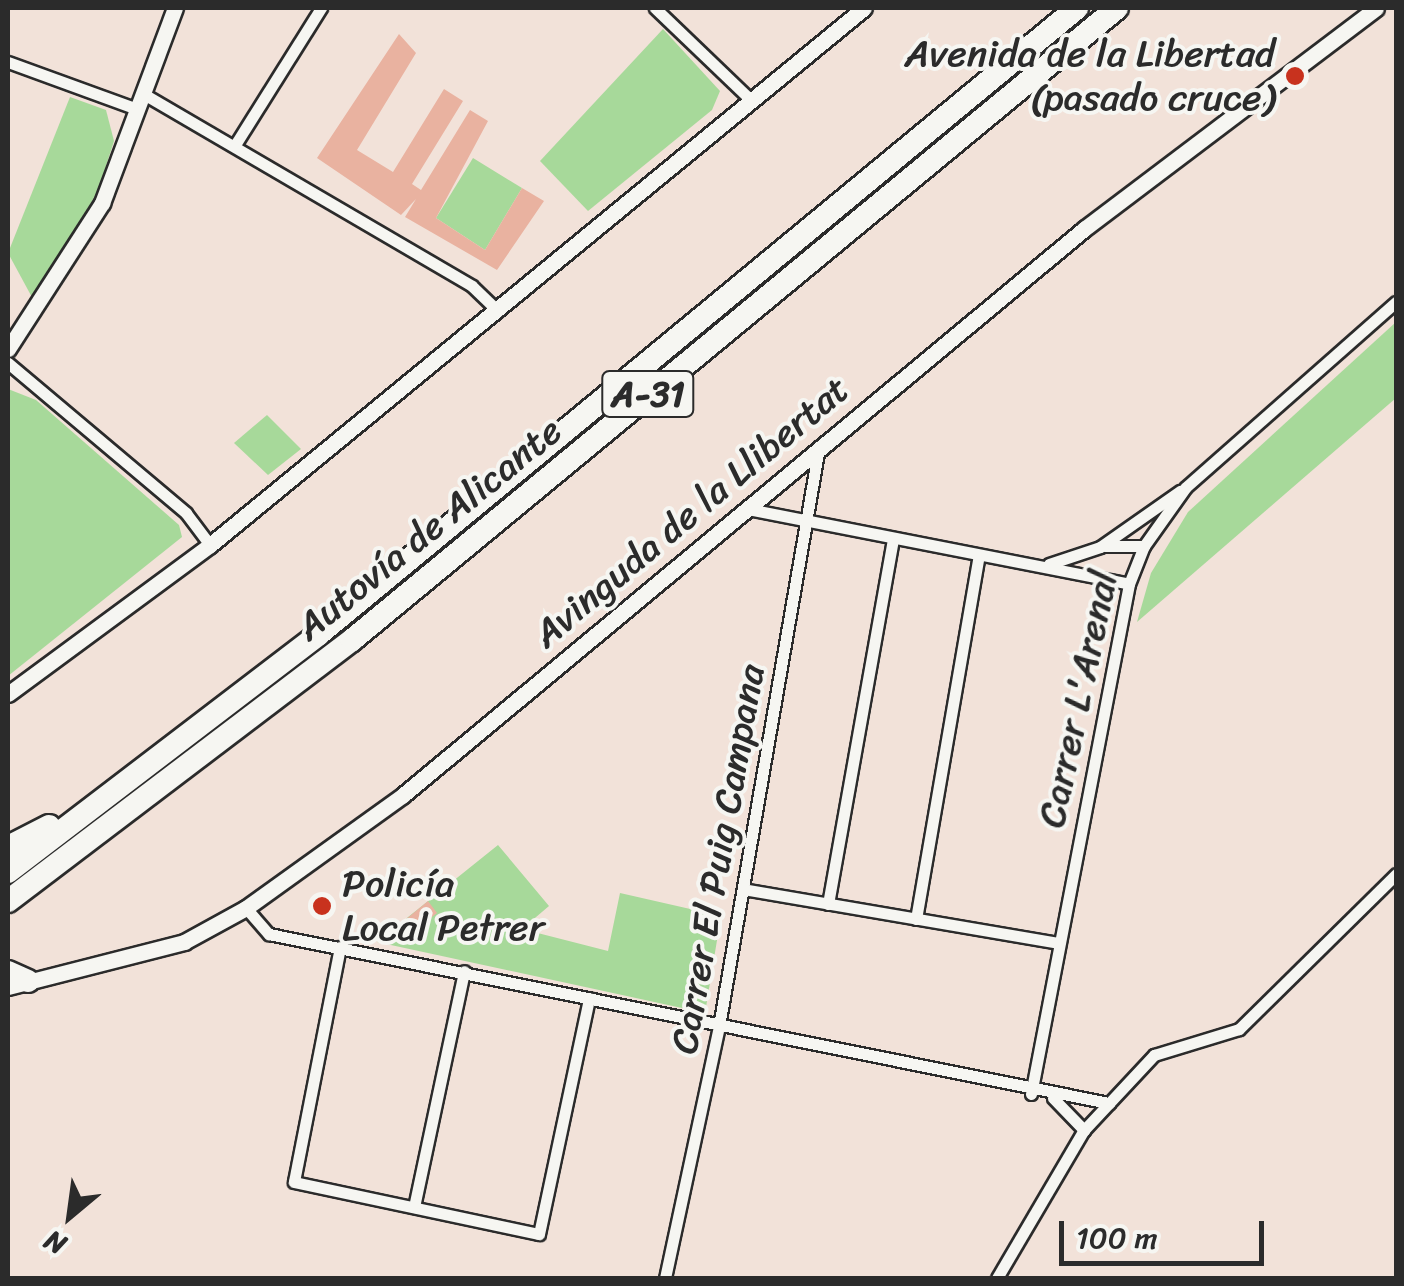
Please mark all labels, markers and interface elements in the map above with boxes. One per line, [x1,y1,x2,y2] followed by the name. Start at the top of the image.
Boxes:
[905,31,1275,120] place label: Avenida de la Libertad (pasado cruce)
[1284,65,1306,87] marker: Avenida de la Libertad (pasado cruce)
[600,364,696,424] road number: A-31
[524,367,858,657] street label: Avinguda de la Llibertat
[287,408,571,650] street label: Autovía de Alicante
[1029,567,1127,831] street label: Carrer L'Arenal
[661,661,775,1057] street label: Carrer El Puig Campana
[342,861,548,951] place label: Policía Local Petrer
[311,895,333,917] marker: Policía Local Petrer
[20,1166,120,1266] north arrow
[1064,1201,1269,1263] scale bar
[1076,1211,1158,1265] text: 100 m
[35,1217,76,1269] text: N

